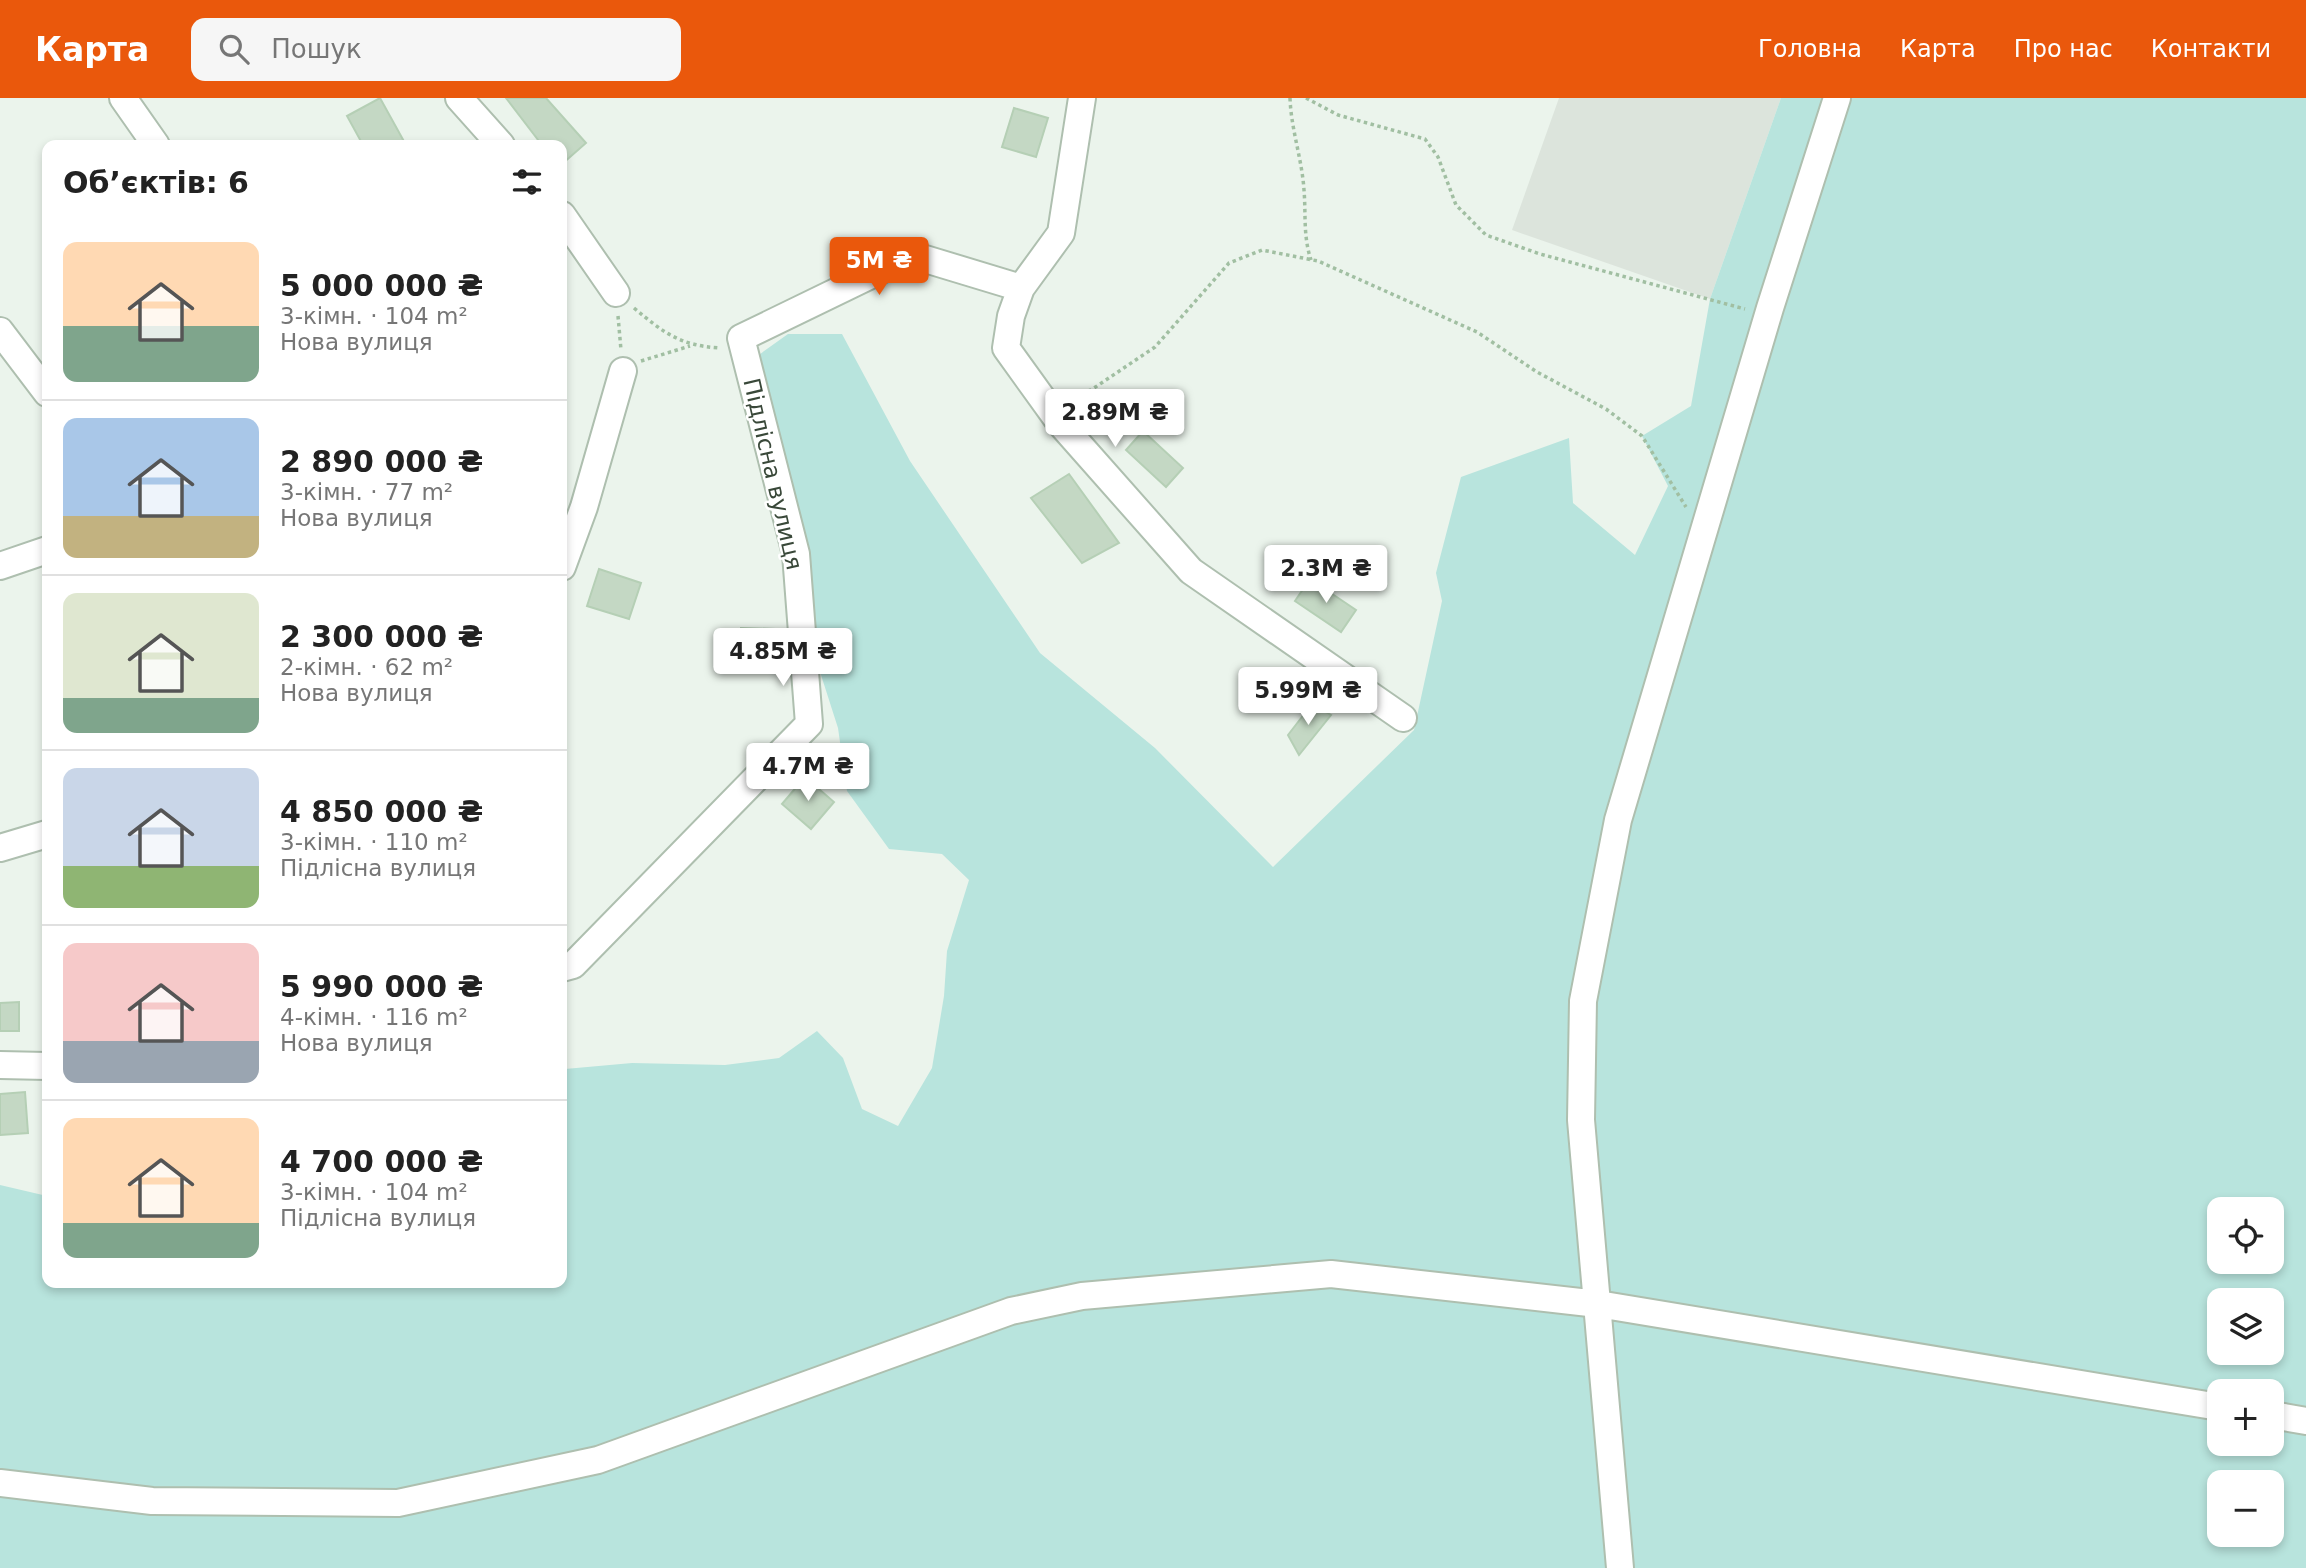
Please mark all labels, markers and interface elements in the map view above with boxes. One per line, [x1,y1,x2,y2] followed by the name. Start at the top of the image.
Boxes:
[191,18,681,81] search box
[35,30,149,69] text: Карта
[215,30,253,68] icon: search
[271,34,362,64] text: Пошук
[1758,35,1862,63] text: Головна
[1900,35,1976,63] text: Карта
[2014,35,2113,63] text: Про нас
[2151,35,2271,63] text: Контакти
[508,163,546,201] icon: filters
[63,165,249,200] text: Об’єктів: 6
[838,238,920,297] pin: 5M ₴
[846,247,912,273] text: 5M ₴
[280,268,483,303] text: 5 000 000 ₴
[119,270,203,354] icon: home
[280,303,468,329] text: 3-кімн. · 104 m²
[280,329,433,355] text: Нова вулиця
[738,376,808,572] street label: Підлісна вулиця
[1050,390,1180,449] pin: 2.89M ₴
[1061,399,1169,425] text: 2.89M ₴
[280,444,483,479] text: 2 890 000 ₴
[119,446,203,530] icon: home
[280,479,453,505] text: 3-кімн. · 77 m²
[280,505,433,531] text: Нова вулиця
[1269,546,1383,605] pin: 2.3M ₴
[1280,555,1372,581] text: 2.3M ₴
[280,619,483,654] text: 2 300 000 ₴
[119,621,203,705] icon: home
[718,628,848,688] pin: 4.85M ₴
[729,638,837,664] text: 4.85M ₴
[280,654,453,680] text: 2-кімн. · 62 m²
[1243,668,1373,727] pin: 5.99M ₴
[1254,677,1362,703] text: 5.99M ₴
[280,680,433,706] text: Нова вулиця
[751,744,865,803] pin: 4.7M ₴
[762,753,854,779] text: 4.7M ₴
[280,794,483,829] text: 4 850 000 ₴
[119,796,203,880] icon: home
[280,829,468,855] text: 3-кімн. · 110 m²
[280,855,476,881] text: Підлісна вулиця
[280,969,483,1004] text: 5 990 000 ₴
[119,971,203,1055] icon: home
[280,1004,468,1030] text: 4-кімн. · 116 m²
[280,1030,433,1056] text: Нова вулиця
[280,1144,483,1179] text: 4 700 000 ₴
[119,1146,203,1230] icon: home
[280,1179,468,1205] text: 3-кімн. · 104 m²
[2207,1197,2284,1547] map controls
[2207,1197,2284,1274] button: locate
[280,1205,476,1231] text: Підлісна вулиця
[2207,1288,2284,1365] button: layers
[2207,1379,2284,1456] button: +
[2207,1470,2284,1547] button: −

